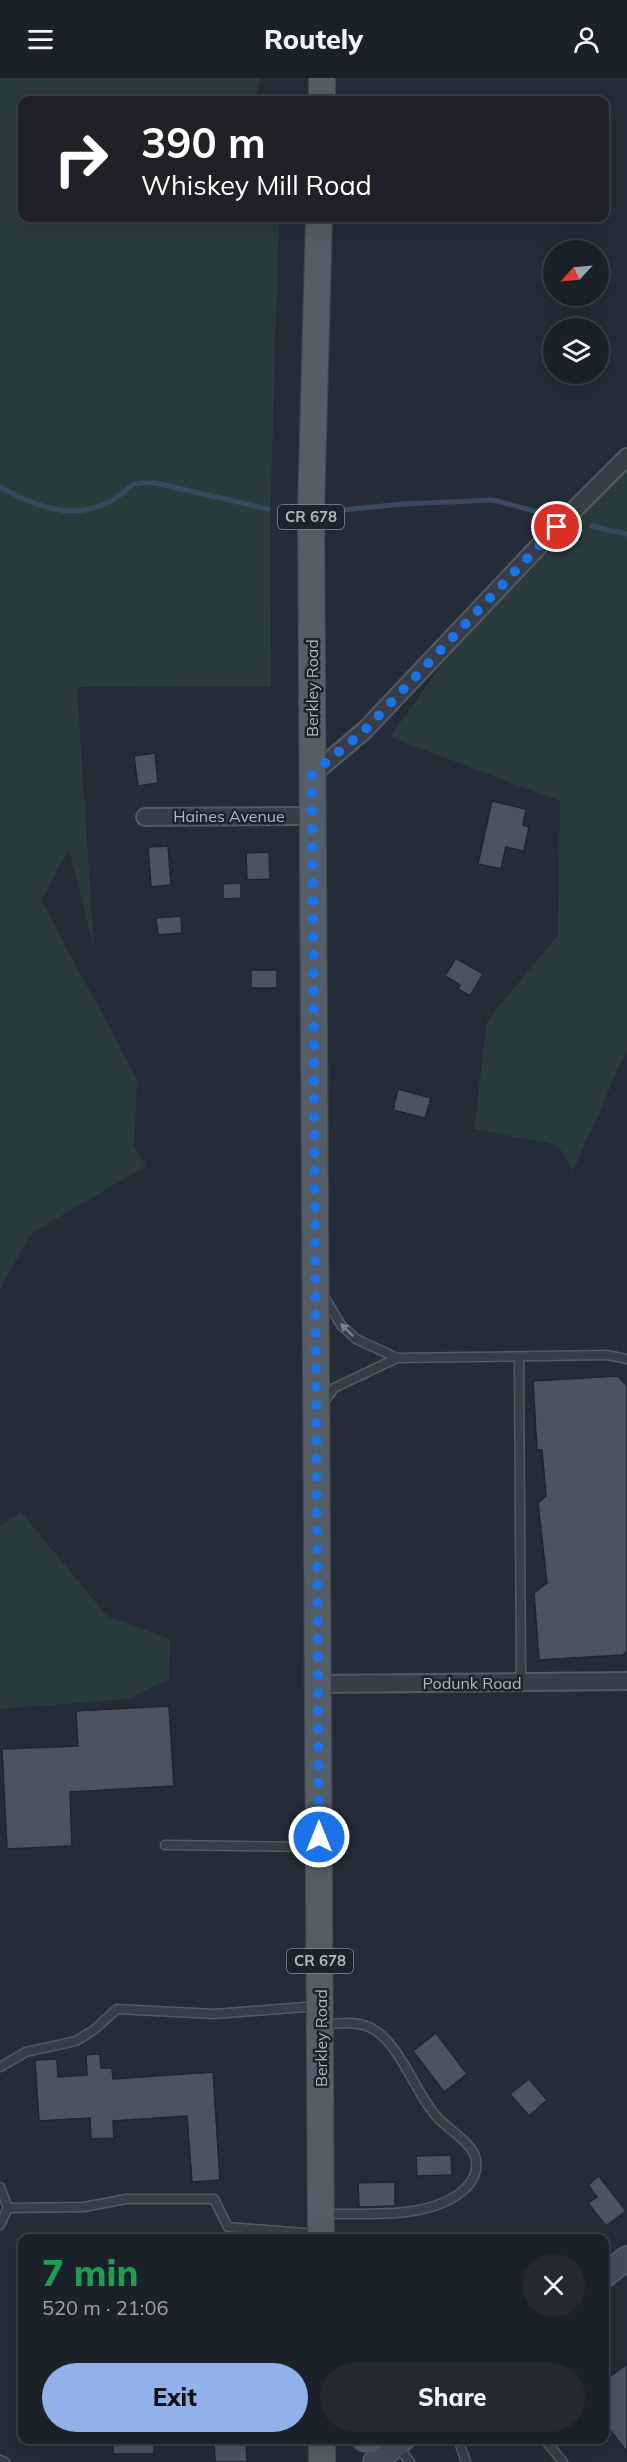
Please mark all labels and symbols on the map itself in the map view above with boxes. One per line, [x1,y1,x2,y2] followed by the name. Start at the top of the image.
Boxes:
[543,240,609,306] north arrow
[531,501,582,552] pin
[278,505,344,529] road number: CR 678
[302,639,322,737] street label: Berkley Road
[173,806,285,826] street label: Haines Avenue
[340,1323,354,1337] one-way arrow
[422,1673,522,1693] street label: Podunk Road
[287,1805,351,1869] position arrow
[287,1949,353,1973] road number: CR 678
[311,1989,331,2087] street label: Berkley Road

